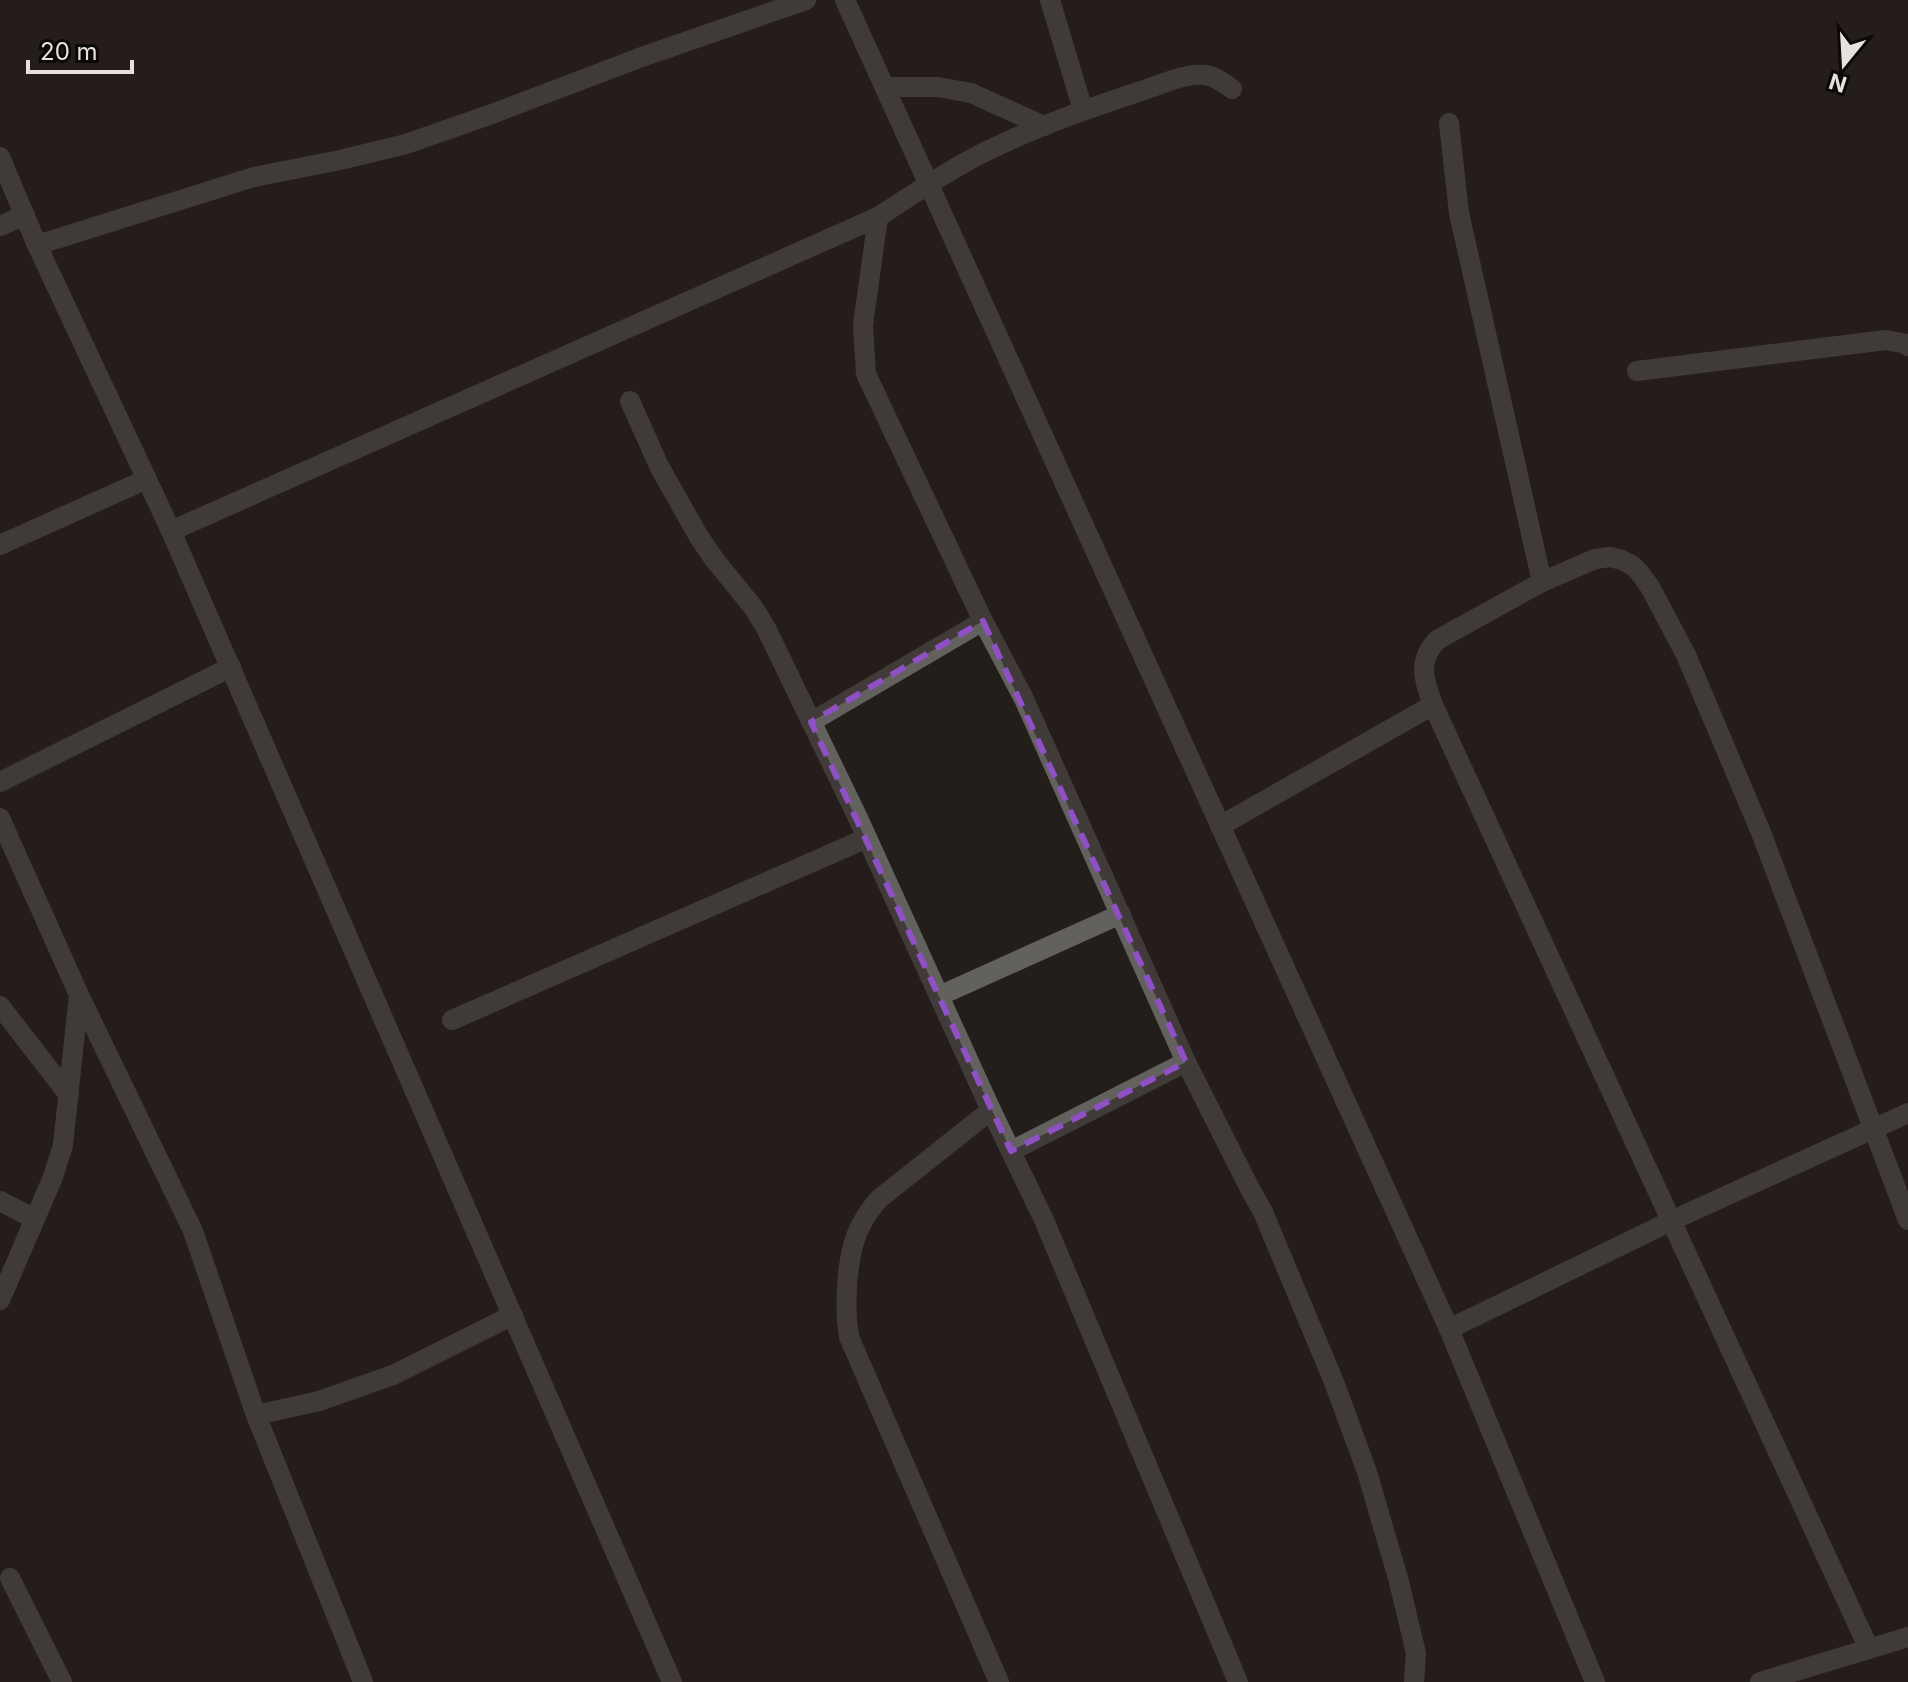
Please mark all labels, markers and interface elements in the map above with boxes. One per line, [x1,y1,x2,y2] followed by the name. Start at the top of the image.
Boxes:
[28,24,132,74] scale bar
[1804,24,1884,104] north arrow
[40,37,98,66] text: 20 m
[1826,68,1850,98] text: N

